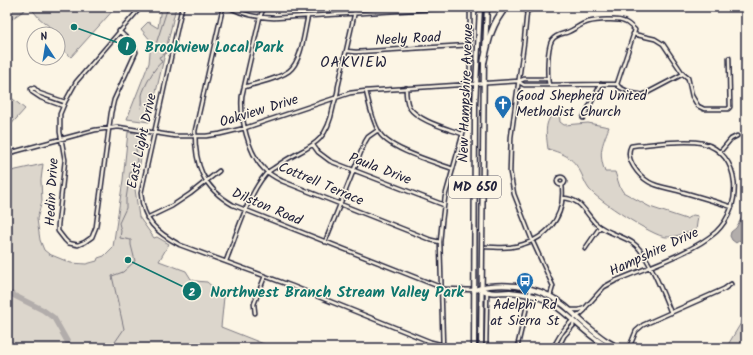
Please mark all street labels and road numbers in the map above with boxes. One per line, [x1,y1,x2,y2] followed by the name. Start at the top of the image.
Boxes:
[453,22,479,163] street label: New Hampshire Avenue
[375,26,442,52] street label: Neely Road
[217,88,302,133] street label: Oakview Drive
[121,91,163,191] street label: East Light Drive
[345,147,415,191] street label: Paula Drive
[275,156,368,212] street label: Cottrell Terrace
[39,157,65,227] street label: Hedin Drive
[449,176,501,198] road number: MD 650
[228,182,307,232] street label: Dilston Road
[606,221,703,282] street label: Hampshire Drive

